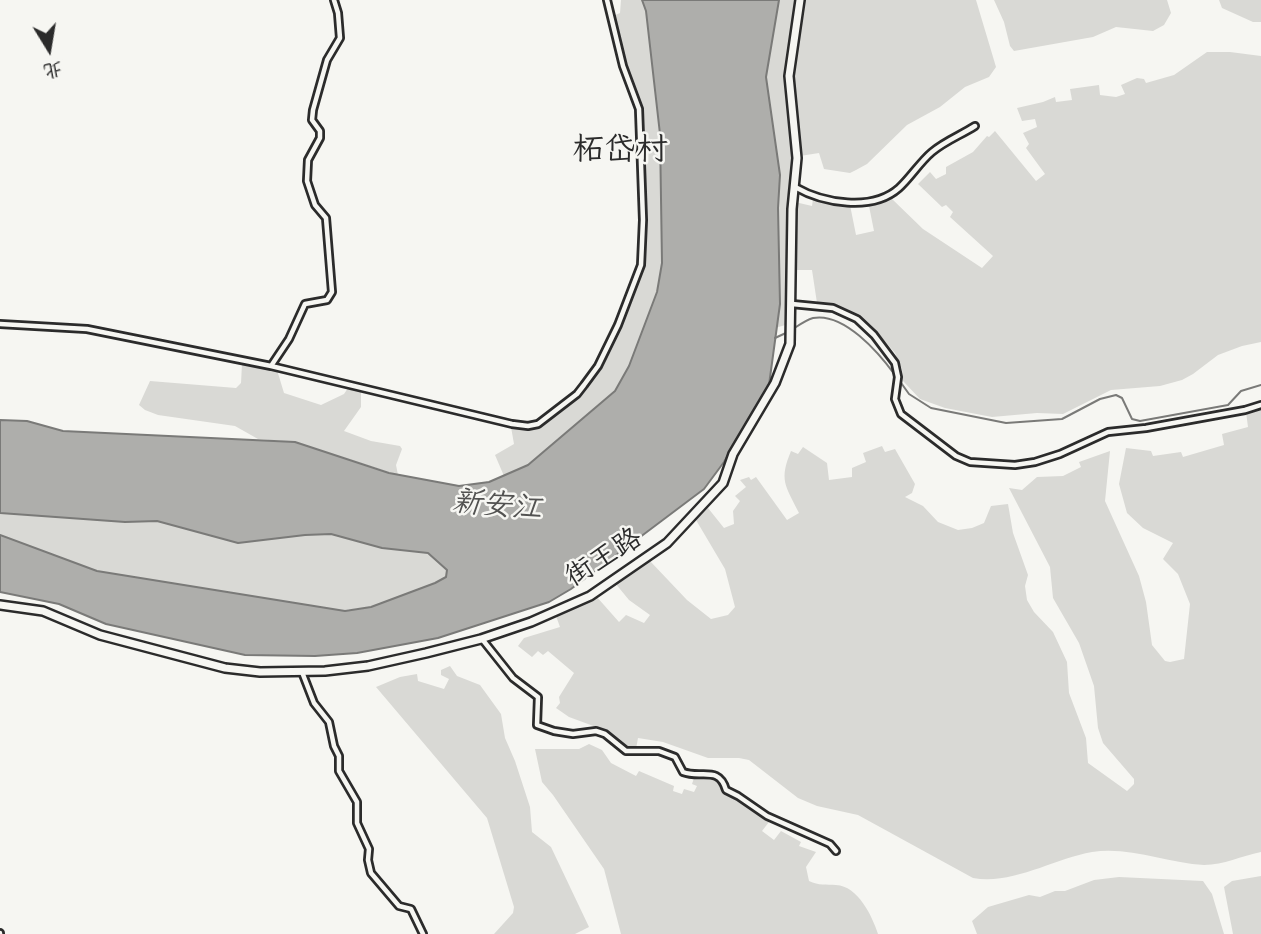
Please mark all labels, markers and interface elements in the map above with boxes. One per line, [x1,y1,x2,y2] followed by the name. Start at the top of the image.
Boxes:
[14,14,84,84] north arrow
[41,56,65,83] text: 北
[572,132,668,170] district label: 柘岱村
[451,484,543,528] water label: 新安江
[559,521,649,595] street label: 街王路

